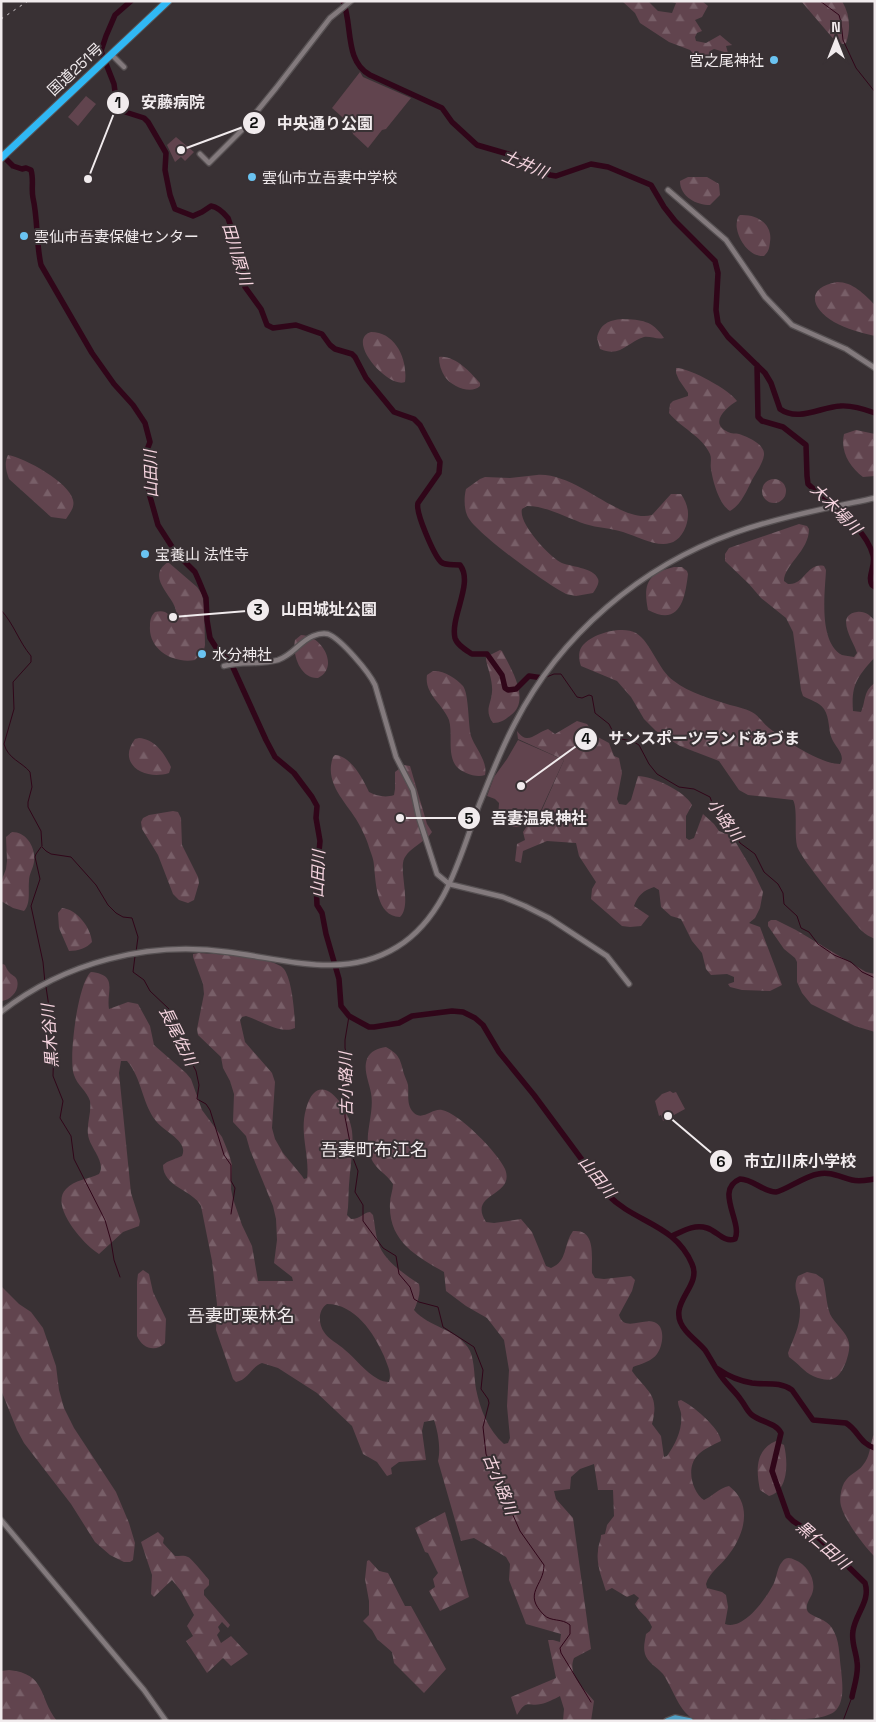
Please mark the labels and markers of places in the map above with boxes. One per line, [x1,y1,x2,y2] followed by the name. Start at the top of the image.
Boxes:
[689,51,764,70] place label: 宮之尾神社
[768,54,780,66] marker: 宮之尾神社
[106,87,215,118] callout: 安藤病院
[242,107,383,138] callout: 中央通り公園
[262,168,397,187] place label: 雲仙市立吾妻中学校
[246,171,258,183] marker: 雲仙市立吾妻中学校
[34,227,199,246] place label: 雲仙市吾妻保健センター
[18,230,30,242] marker: 雲仙市吾妻保健センター
[155,545,249,564] place label: 宝養山 法性寺
[139,548,151,560] marker: 宝養山 法性寺
[246,594,387,625] callout: 山田城址公園
[212,645,272,664] place label: 水分神社
[196,648,208,660] marker: 水分神社
[573,723,810,754] callout: サンスポーツランドあづま
[456,803,597,834] callout: 吾妻温泉神社
[709,1146,866,1177] callout: 市立川床小学校

